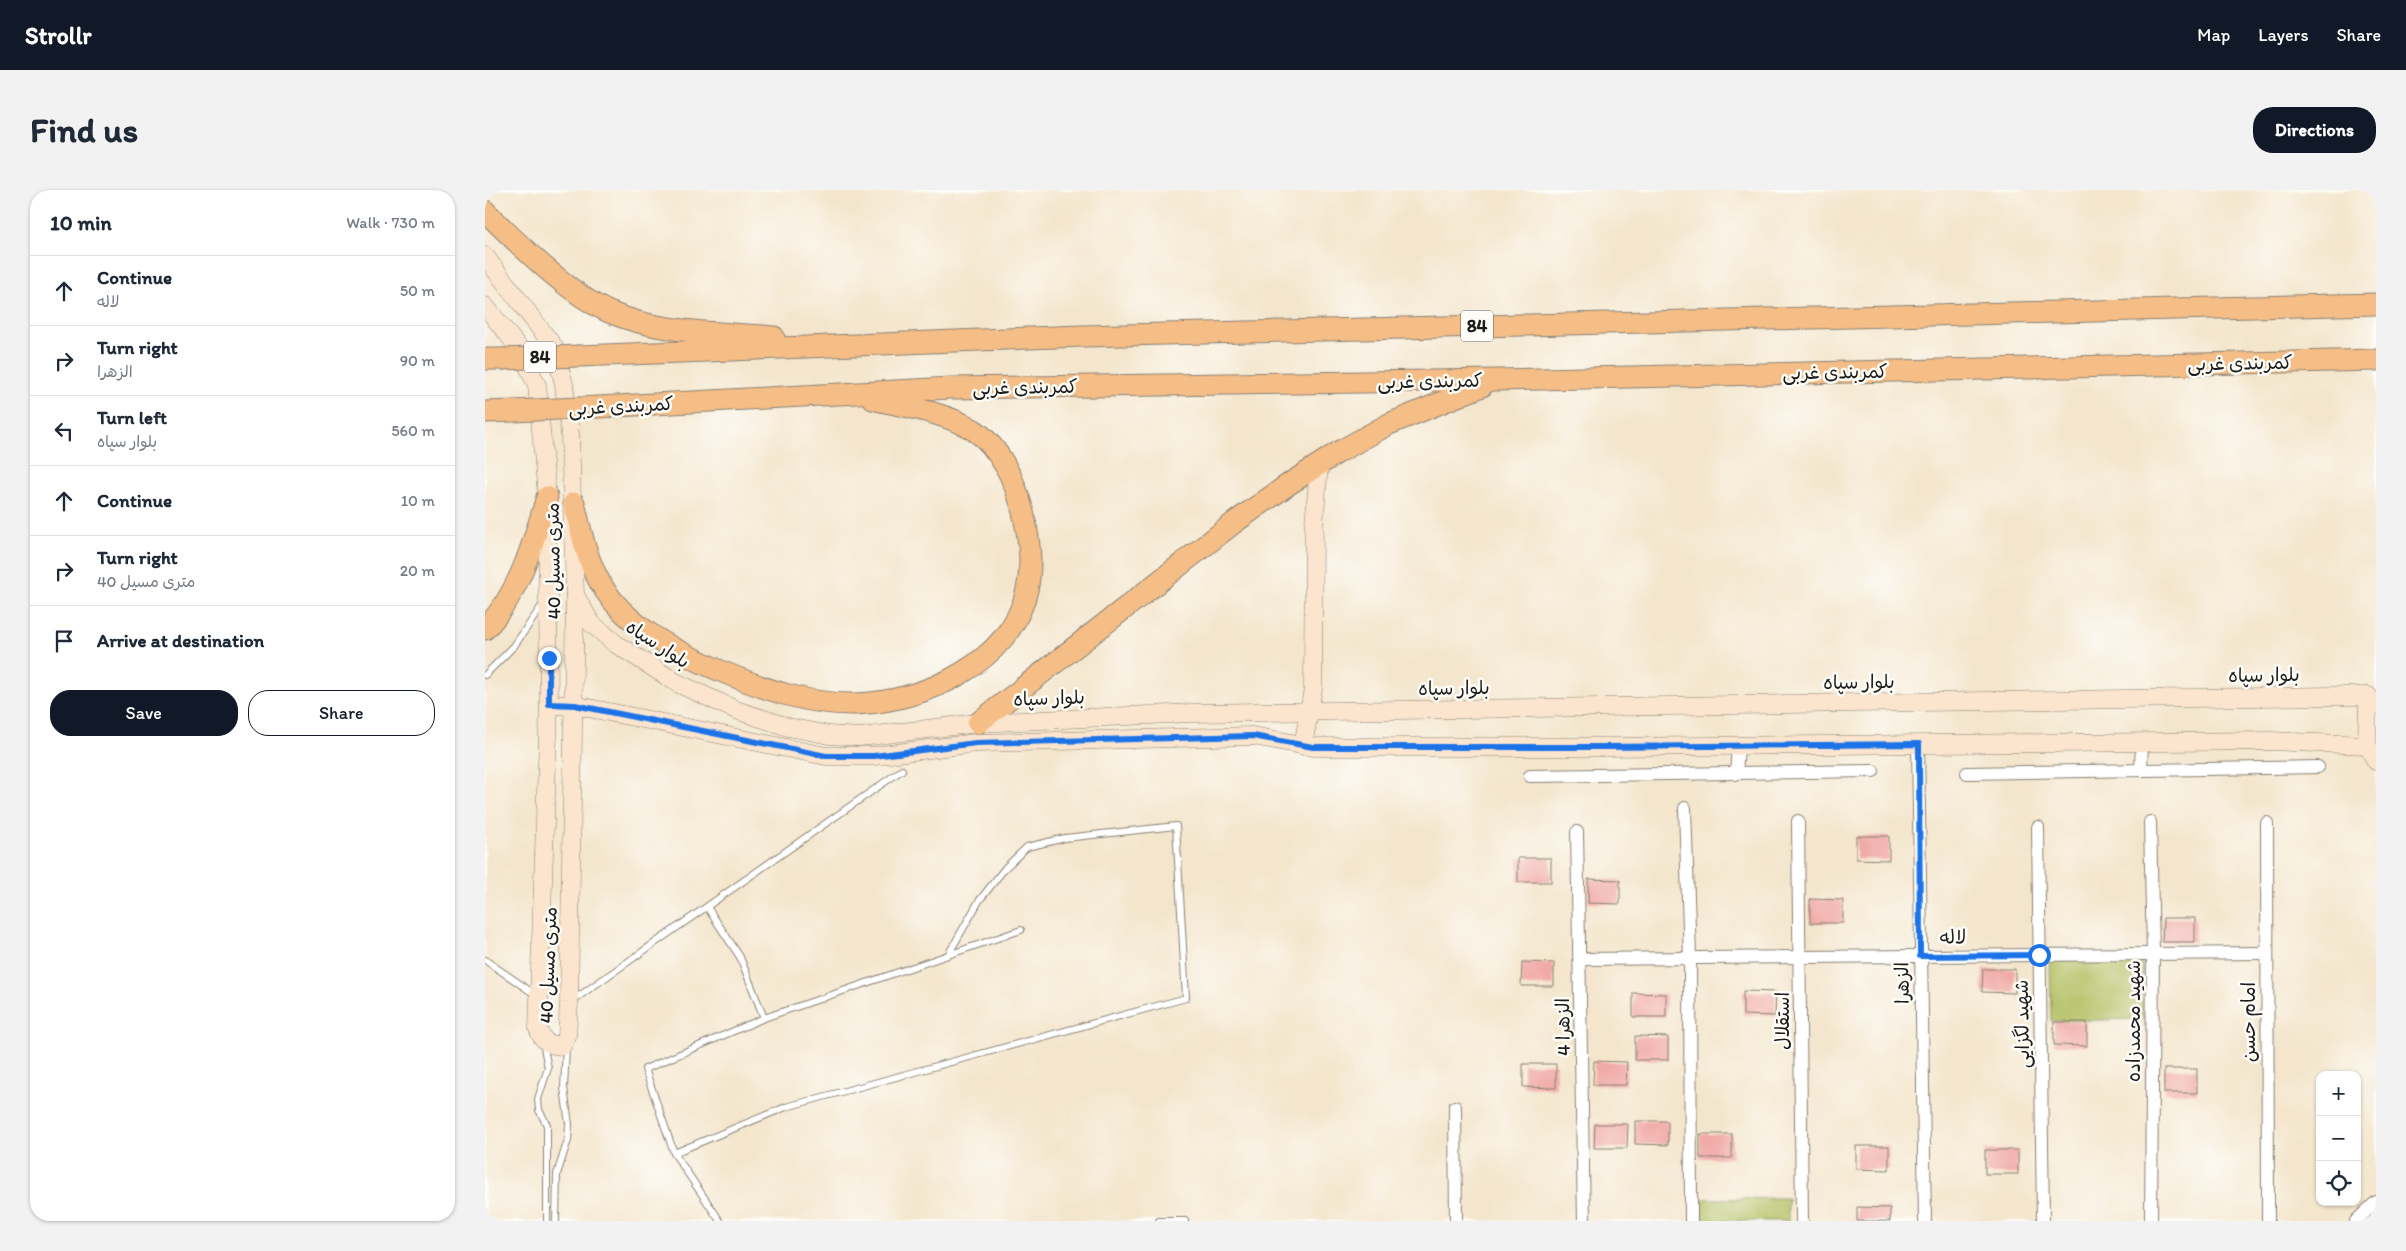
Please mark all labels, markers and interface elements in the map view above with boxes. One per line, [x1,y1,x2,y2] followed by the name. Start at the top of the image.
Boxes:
[25,21,91,50] text: Strollr
[2197,24,2230,46] text: Map
[2258,24,2308,46] text: Layers
[2336,24,2381,46] text: Share
[2253,107,2376,153] button: Directions
[30,109,138,151] text: Find us
[50,210,112,235] text: 10 min
[346,213,435,232] text: Walk · 730 m
[97,266,172,289] text: Continue
[50,277,78,305] icon: ahead
[400,281,435,300] text: 50 m
[97,292,119,311] text: لاله
[1461,310,1493,342] road number: 84
[97,336,178,359] text: Turn right
[524,342,556,372] road number: 84
[50,347,78,375] icon: right
[400,351,435,370] text: 90 m
[2187,351,2293,376] street label: کمربندی غربی
[1782,360,1888,385] street label: کمربندی غربی
[97,362,133,381] text: الزهرا
[1377,369,1483,394] street label: کمربندی غربی
[972,375,1078,400] street label: کمربندی غربی
[568,392,674,421] street label: کمربندی غربی
[97,406,167,429] text: Turn left
[50,417,78,445] icon: left
[391,421,435,440] text: 560 m
[97,432,157,451] text: بلوار سپاه
[50,487,78,515] icon: ahead
[97,489,172,512] text: Continue
[401,491,435,510] text: 10 m
[540,502,566,620] street label: 40 متری مسیل
[97,546,178,569] text: Turn right
[50,557,78,585] icon: right
[400,561,435,580] text: 20 m
[97,572,195,591] text: 40 متری مسیل
[621,615,694,674] street label: بلوار سپاه
[50,627,78,655] icon: arrive
[97,629,264,652] text: Arrive at destination
[538,647,561,670] route end
[2228,663,2300,688] street label: بلوار سپاه
[1823,670,1895,695] street label: بلوار سپاه
[1418,676,1490,701] street label: بلوار سپاه
[1013,685,1085,712] street label: بلوار سپاه
[50,690,238,736] button: Save
[248,690,435,736] button: Share
[534,906,562,1024] street label: 40 متری مسیل
[1939,925,1967,949] street label: لاله
[2028,944,2051,967] route start
[2122,960,2145,1082] street label: شهید محمدزاده
[1890,962,1914,1004] street label: الزهرا
[2010,979,2035,1069] street label: شهید لگزایی
[2237,982,2263,1062] street label: امام حسن
[1771,992,1794,1050] street label: استقلال
[1551,998,1575,1056] street label: الزهرا 4
[2316,1071,2361,1206] map controls
[2316,1071,2361,1116] button: +
[2316,1116,2361,1161] button: −
[2316,1161,2361,1206] button: locate

